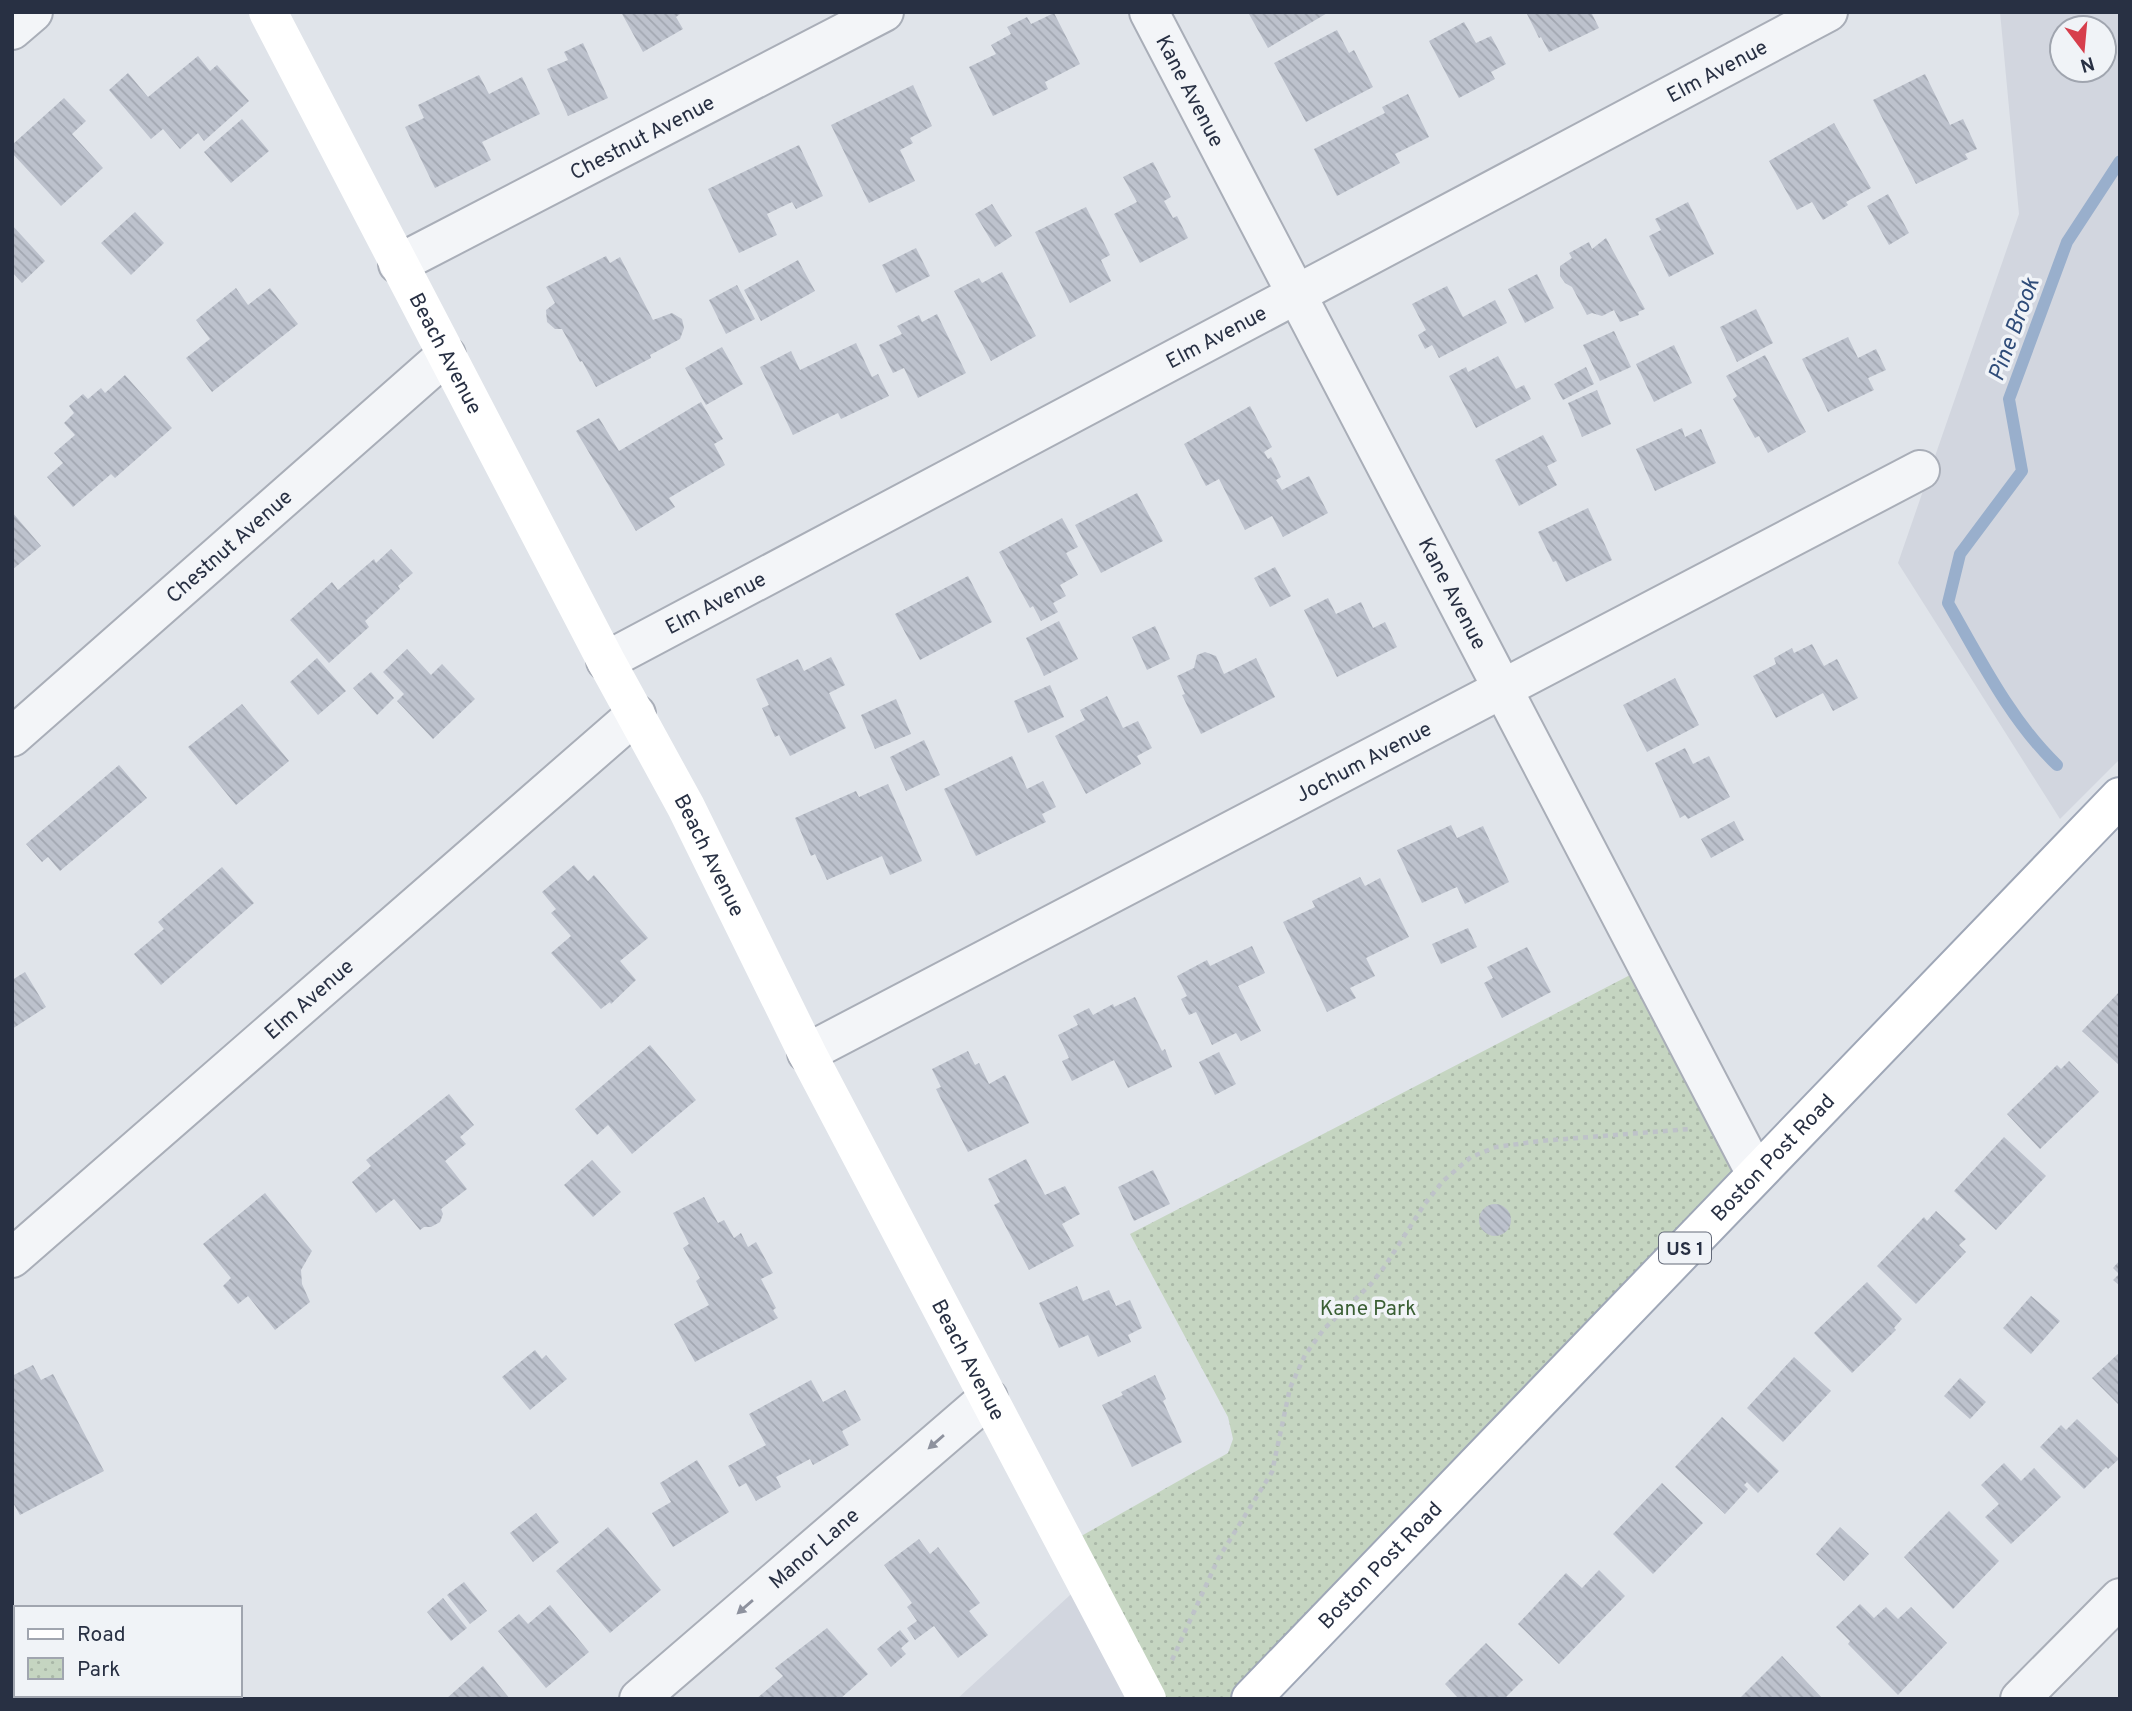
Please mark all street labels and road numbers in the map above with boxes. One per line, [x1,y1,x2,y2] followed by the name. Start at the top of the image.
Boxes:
[1149,31,1229,152] street label: Kane Avenue
[1663,34,1773,110] street label: Elm Avenue
[566,90,720,187] street label: Chestnut Avenue
[402,289,487,419] street label: Beach Avenue
[1162,300,1272,376] street label: Elm Avenue
[161,484,299,610] street label: Chestnut Avenue
[1411,534,1492,655] street label: Kane Avenue
[661,566,771,642] street label: Elm Avenue
[1291,716,1437,810] street label: Jochum Avenue
[667,790,750,922] street label: Beach Avenue
[260,954,360,1047] street label: Elm Avenue
[1706,1089,1842,1228] street label: Boston Post Road
[1659,1232,1711,1264] road number: US 1
[924,1295,1010,1426] street label: Beach Avenue
[1313,1497,1449,1636] street label: Boston Post Road
[764,1503,866,1596] street label: Manor Lane

